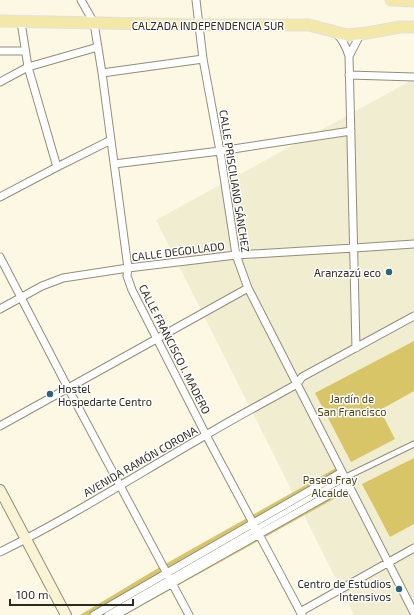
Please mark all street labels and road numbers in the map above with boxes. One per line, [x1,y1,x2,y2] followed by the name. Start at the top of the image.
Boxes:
[132,19,284,32] street label: CALZADA INDEPENDENCIA SUR
[217,109,253,253] street label: CALLE PRISCILIANO SÁNCHEZ
[131,239,225,263] street label: CALLE DEGOLLADO
[137,282,213,416] street label: CALLE FRANCISCO I. MADERO
[81,423,199,499] street label: AVENIDA RAMÓN CORONA

